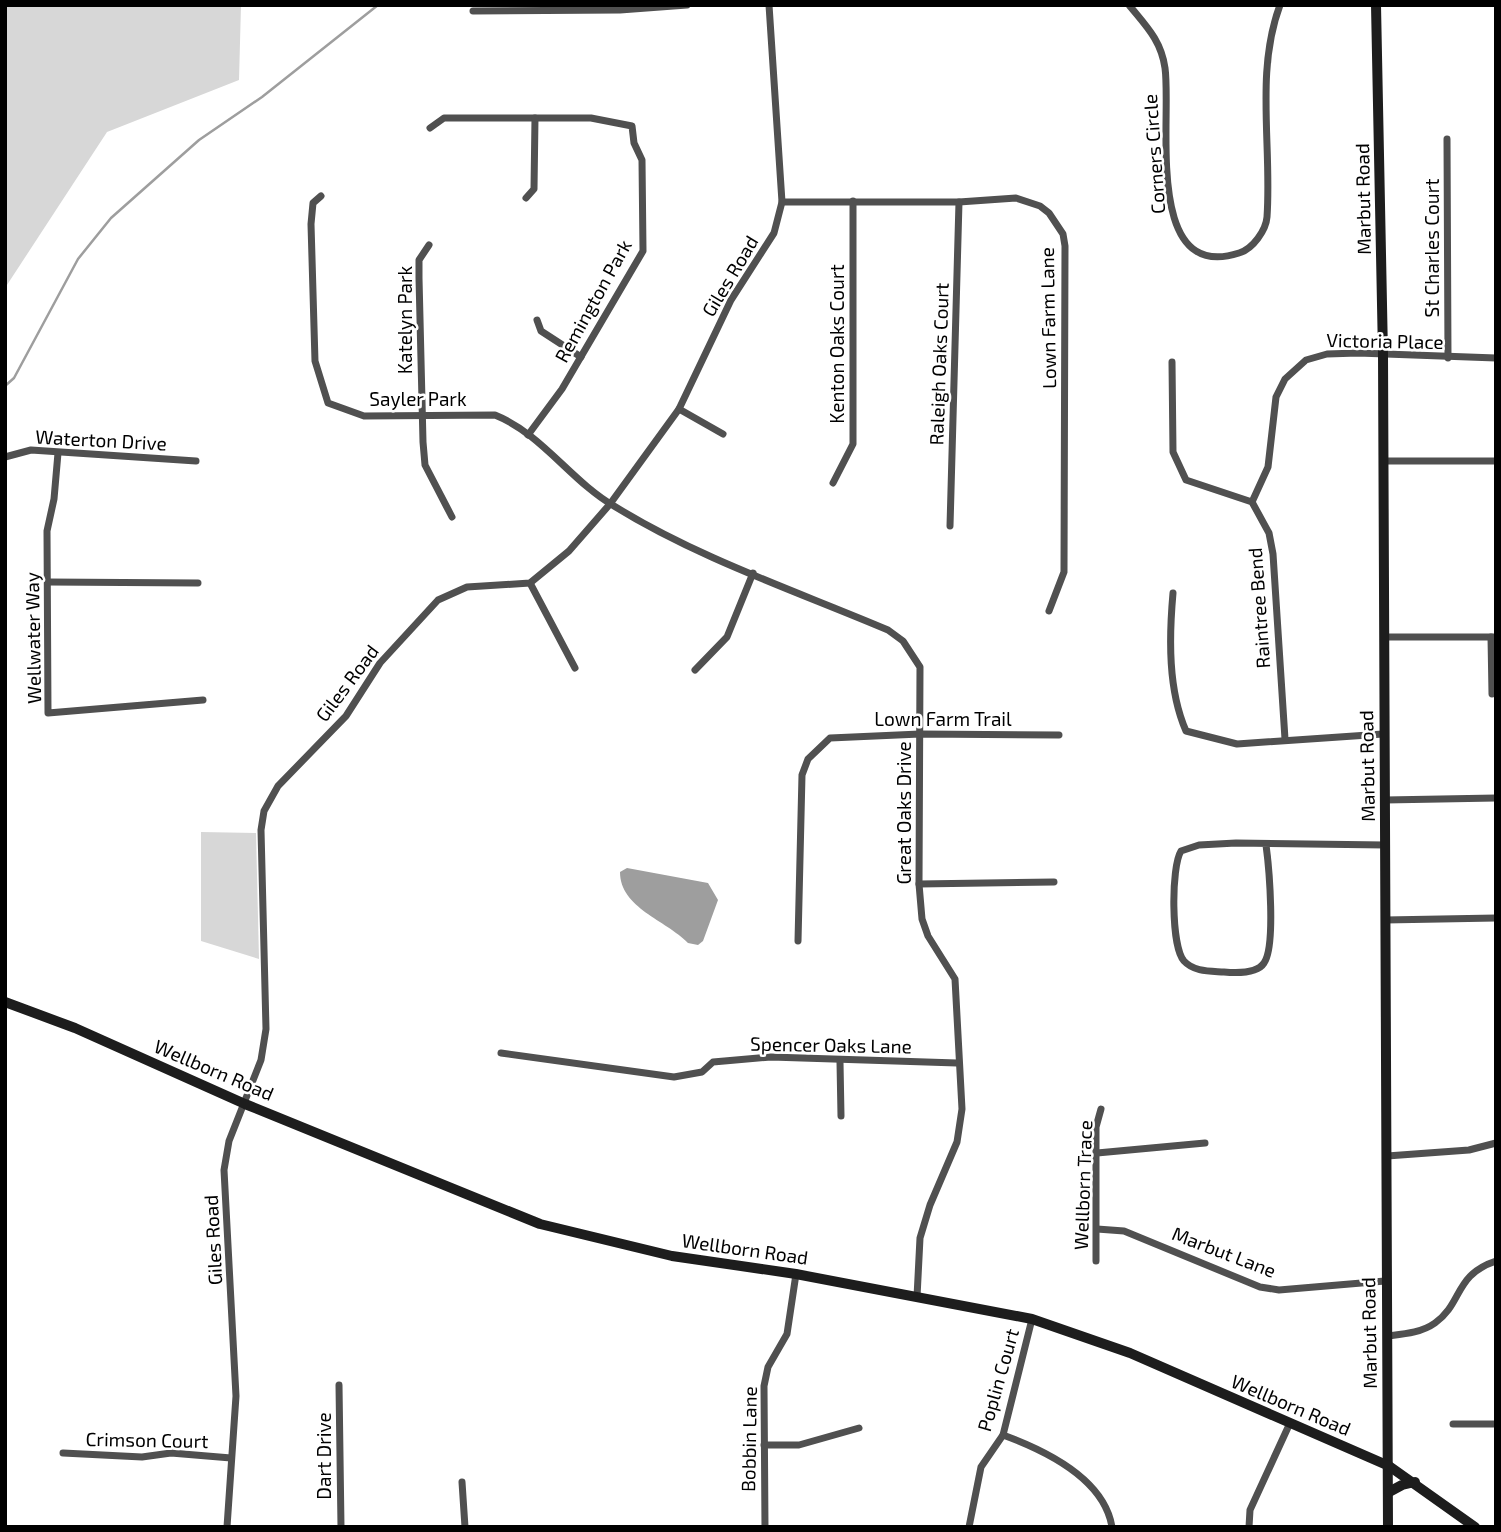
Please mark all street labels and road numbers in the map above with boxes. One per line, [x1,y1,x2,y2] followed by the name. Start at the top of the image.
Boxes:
[1138,93,1169,215] street label: Corners Circle
[1350,143,1375,255] street label: Marbut Road
[1420,179,1443,318] street label: St Charles Court
[697,231,763,320] street label: Giles Road
[549,235,636,366] street label: Remington Park
[1035,247,1060,389] street label: Lown Farm Lane
[825,264,848,424] street label: Kenton Oaks Court
[393,265,416,374] street label: Katelyn Park
[924,282,953,446] street label: Raleigh Oaks Court
[1326,328,1444,353] street label: Victoria Place
[369,387,467,410] street label: Sayler Park
[35,425,167,454] street label: Waterton Drive
[1243,547,1274,669] street label: Raintree Bend
[20,572,45,704] street label: Wellwater Way
[310,640,383,726] street label: Giles Road
[874,707,1012,730] street label: Lown Farm Trail
[1354,710,1379,822] street label: Marbut Road
[892,741,915,885] street label: Great Oaks Drive
[750,1032,912,1057] street label: Spencer Oaks Lane
[151,1034,277,1105] street label: Wellborn Road
[1069,1120,1096,1250] street label: Wellborn Trace
[199,1194,226,1286] street label: Giles Road
[1169,1221,1279,1282] street label: Marbut Lane
[680,1228,810,1269] street label: Wellborn Road
[1356,1277,1381,1389] street label: Marbut Road
[972,1326,1023,1434] street label: Poplin Court
[1228,1369,1354,1440] street label: Wellborn Road
[736,1386,761,1492] street label: Bobbin Lane
[312,1412,335,1500] street label: Dart Drive
[85,1427,209,1452] street label: Crimson Court

